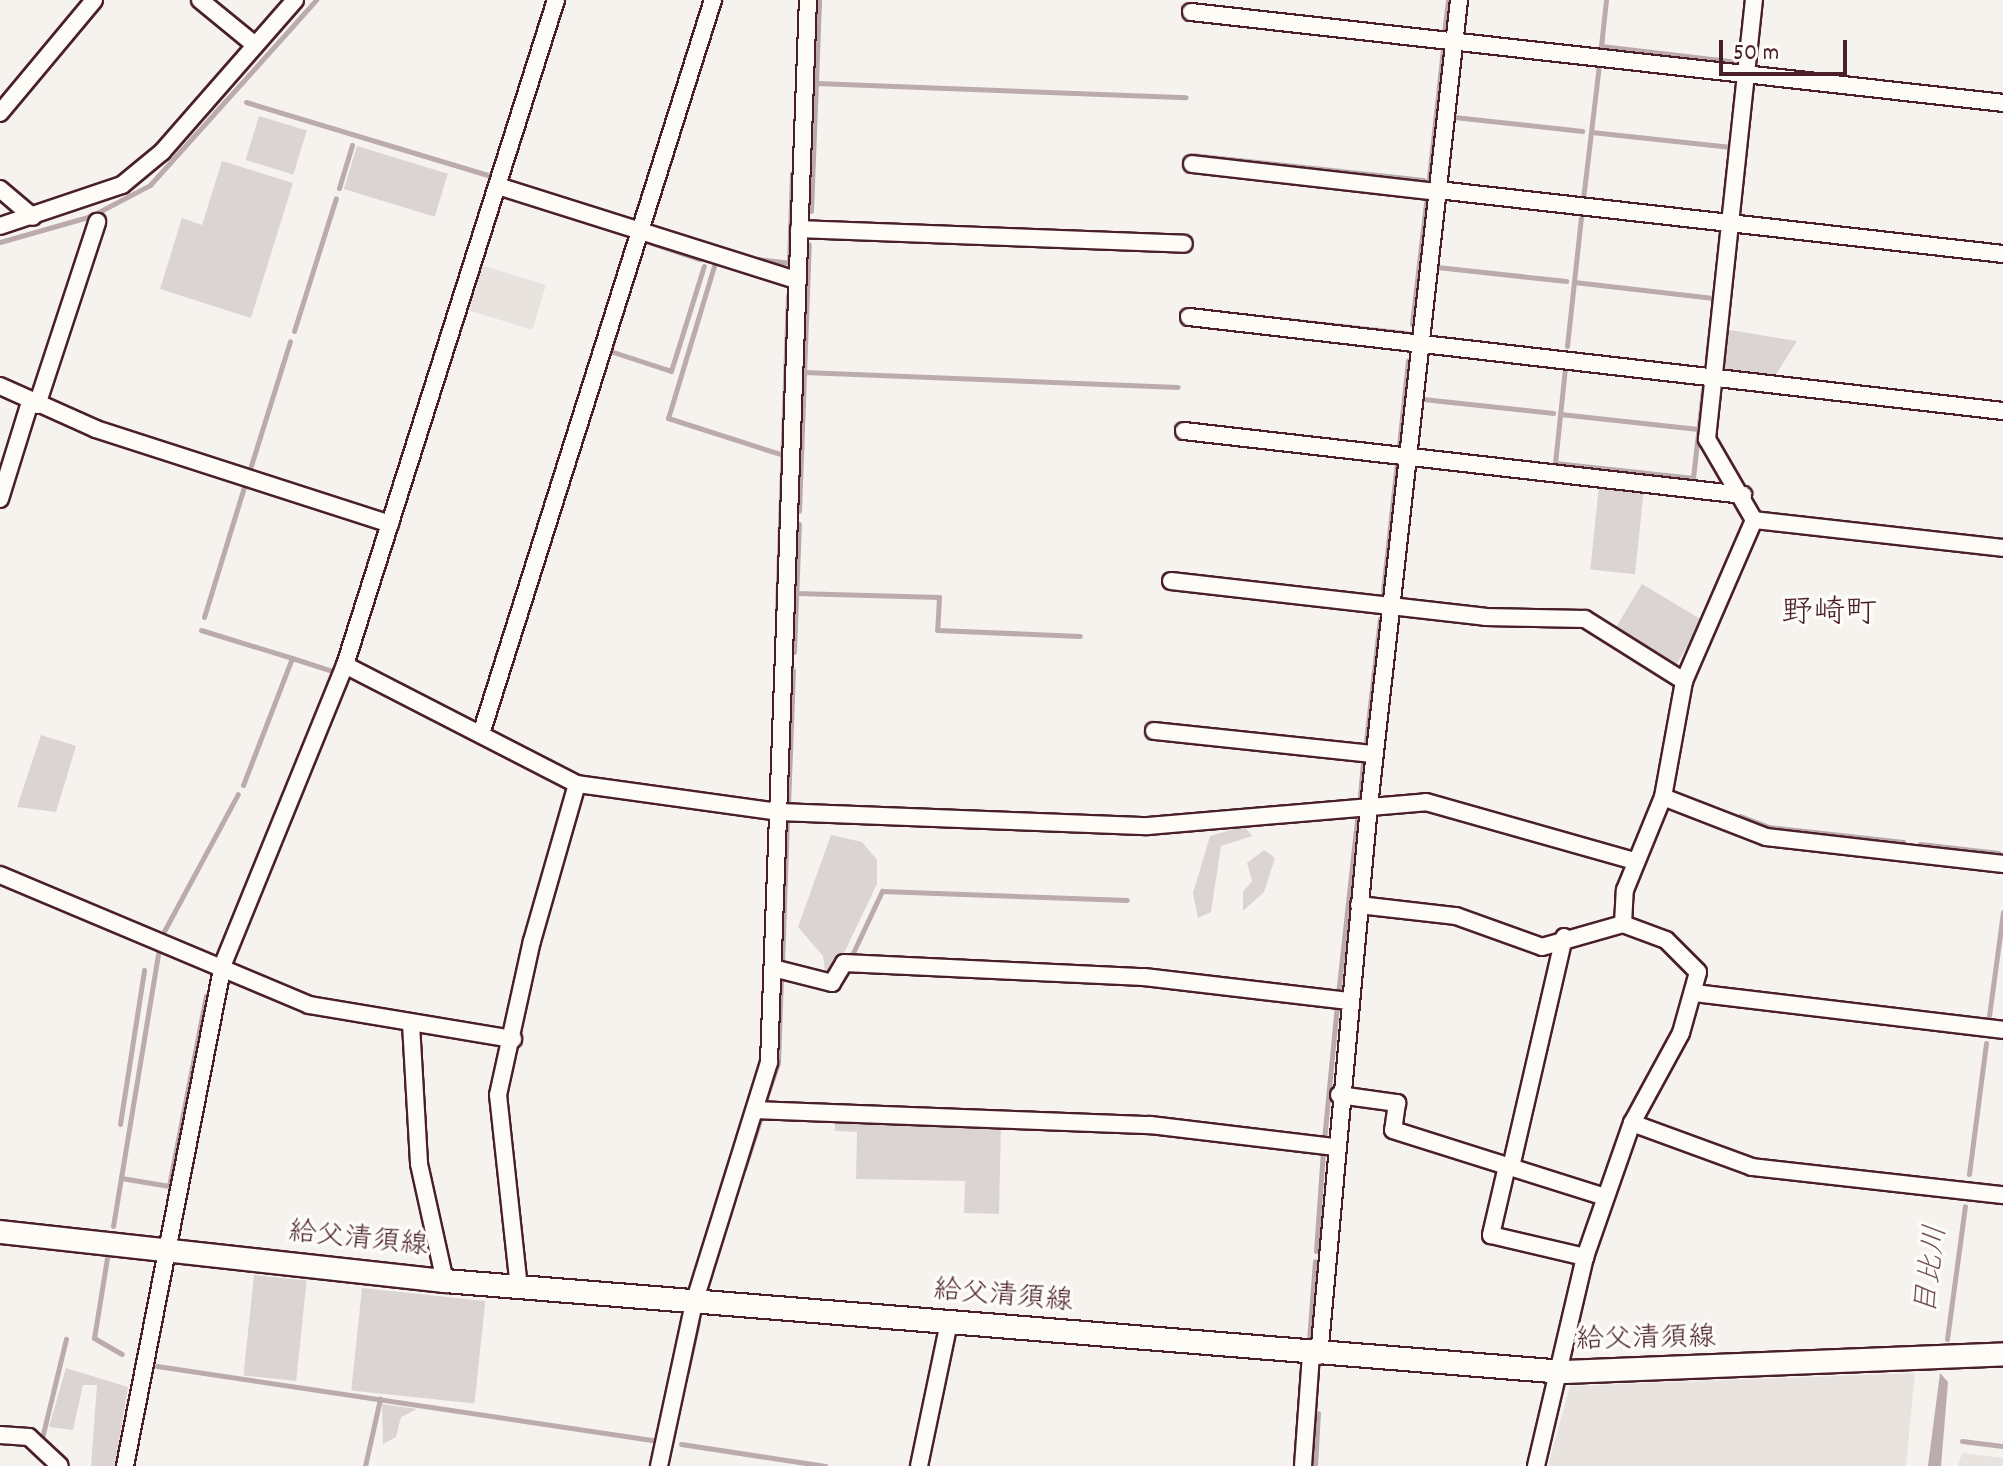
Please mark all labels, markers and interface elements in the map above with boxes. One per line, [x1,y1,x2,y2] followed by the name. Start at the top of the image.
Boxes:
[1723,24,1851,74] scale bar
[1733,37,1779,71] text: 50 m
[1781,596,1877,634] district label: 野崎町
[287,1217,429,1265] street label: 給父清須線
[1911,1223,1957,1317] water label: 目比川
[932,1275,1074,1321] street label: 給父清須線
[1576,1323,1716,1359] street label: 給父清須線

